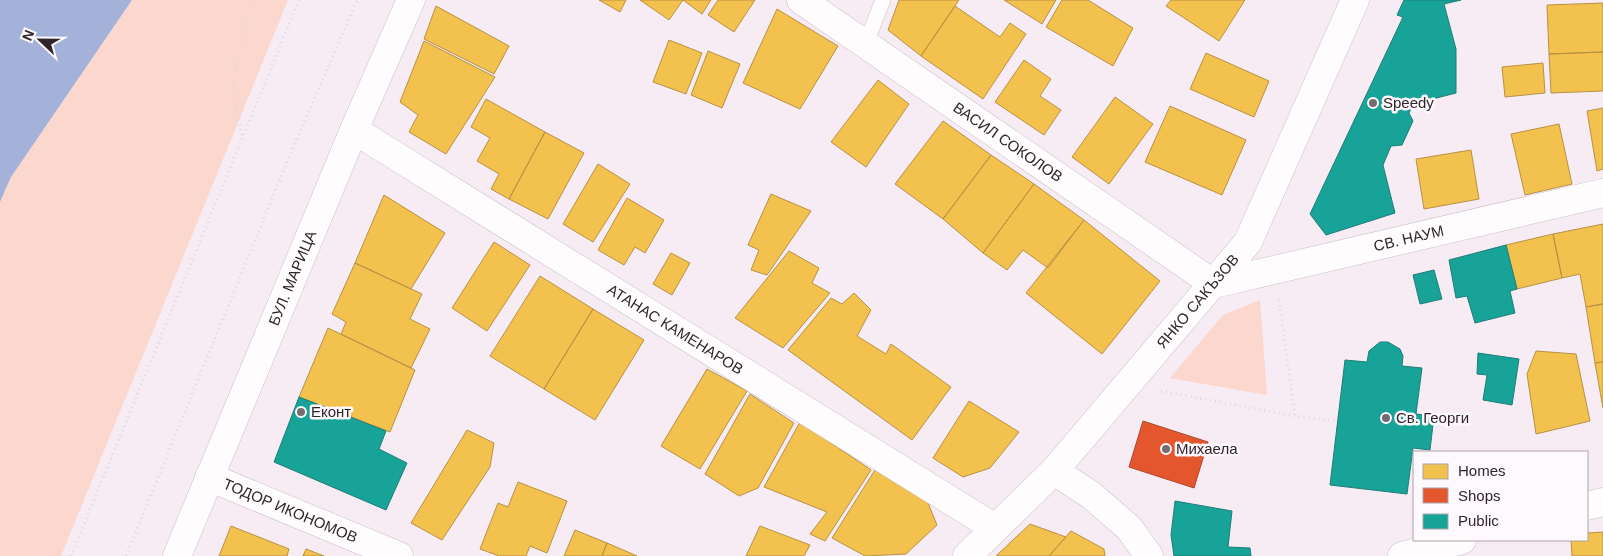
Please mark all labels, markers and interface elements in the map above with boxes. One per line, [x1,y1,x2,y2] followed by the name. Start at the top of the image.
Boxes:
[15,15,65,65] north arrow
[19,27,37,43] text: N
[1383,94,1434,111] place label: Speedy
[1367,97,1379,109] marker: Speedy
[950,98,1066,185] street label: ВАСИЛ СОКОЛОВ
[1372,222,1445,254] street label: СВ. НАУМ
[265,228,319,328] street label: БУЛ. МАРИЦА
[1153,251,1242,351] street label: ЯНКО САКЪЗОВ
[604,280,746,377] street label: АТАНАС КАМЕНАРОВ
[311,403,351,420] place label: Еконт
[295,406,307,418] marker: Еконт
[1396,409,1469,426] place label: Св. Георги
[1380,412,1392,424] marker: Св. Георги
[1176,440,1238,457] place label: Михаела
[1160,443,1172,455] marker: Михаела
[1413,451,1588,541] legend
[1458,462,1506,479] text: Homes
[221,475,360,546] street label: ТОДОР ИКОНОМОВ
[1458,487,1501,504] text: Shops
[1458,512,1499,529] text: Public

